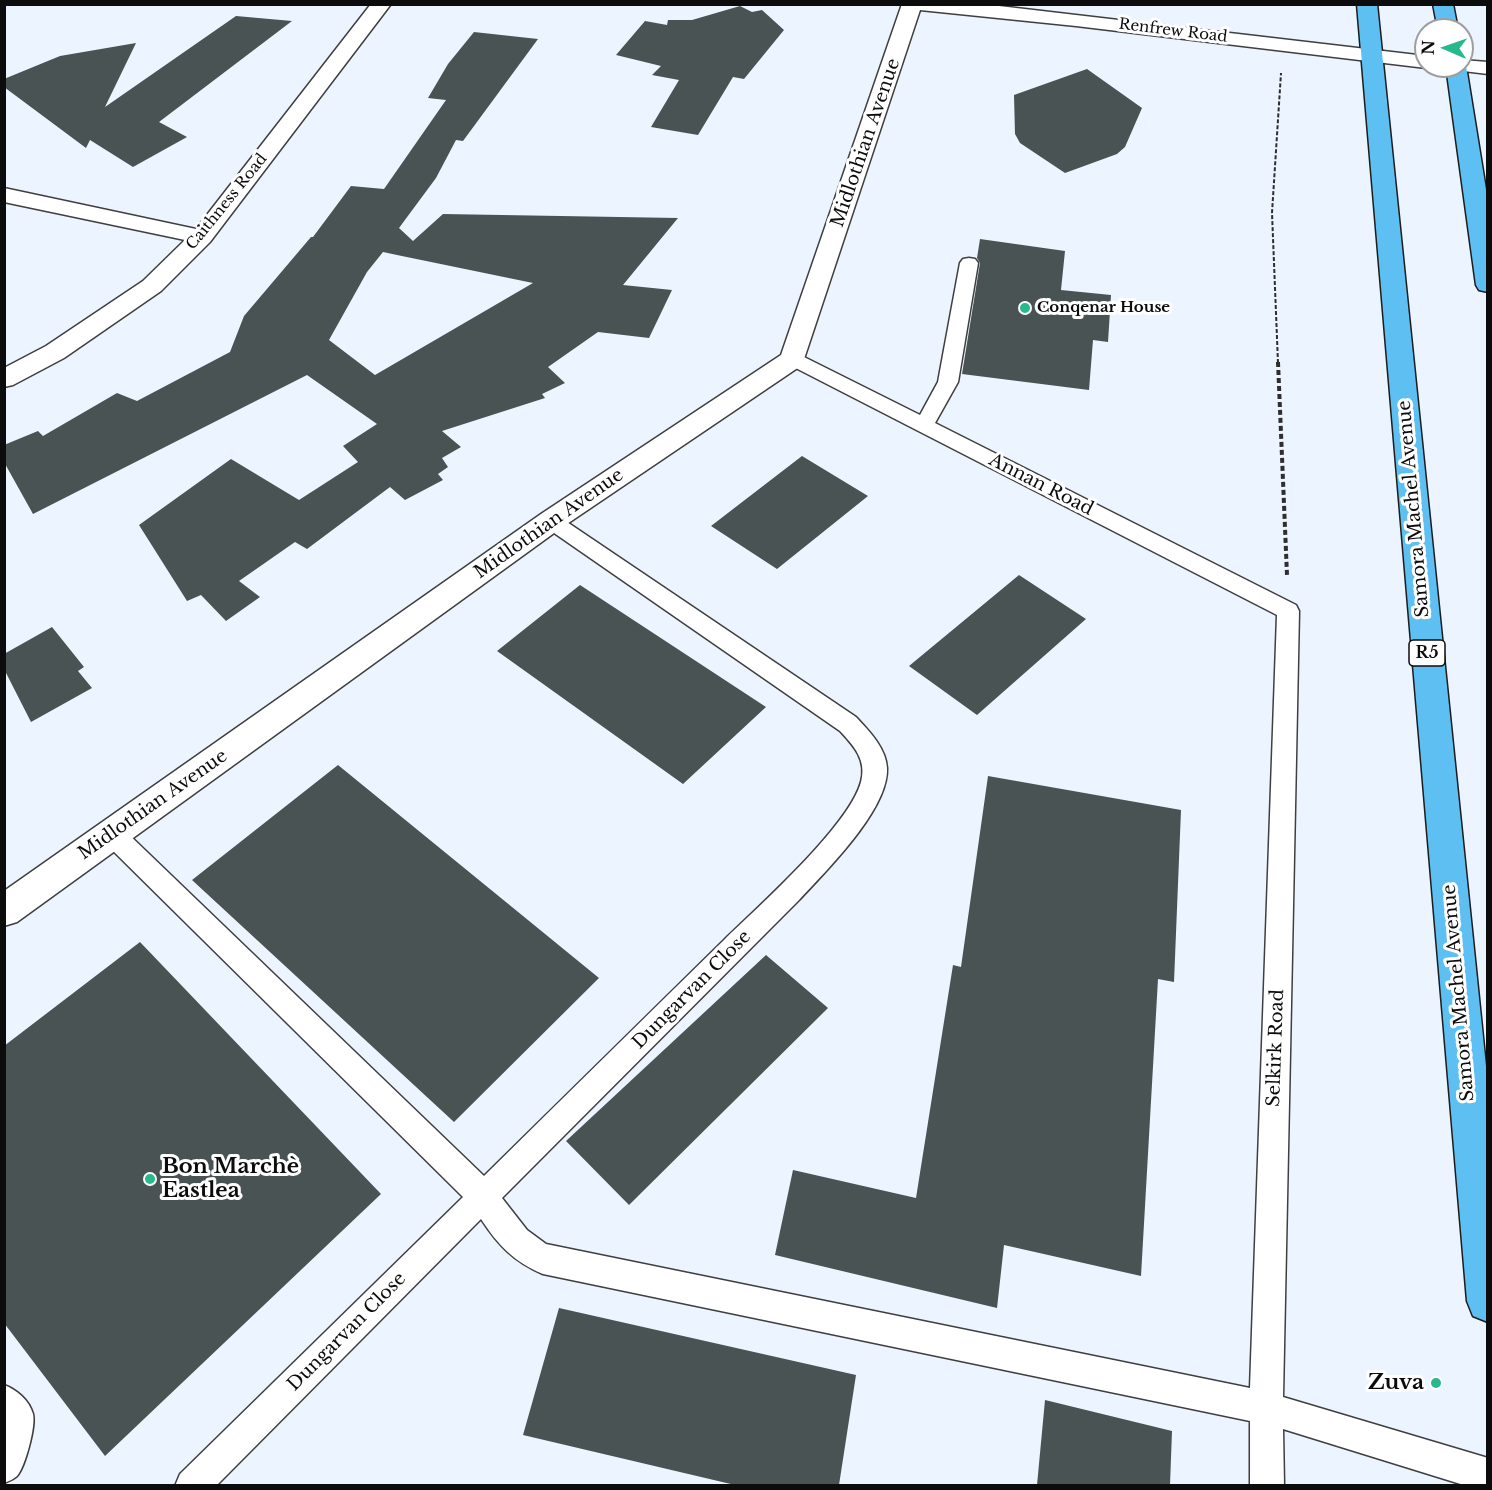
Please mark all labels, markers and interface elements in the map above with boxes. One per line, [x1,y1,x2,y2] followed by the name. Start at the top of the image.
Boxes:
[1118,15,1228,47] street label: Renfrew Road
[1414,18,1474,78] north arrow
[1418,40,1438,55] text: N
[827,56,905,230] street label: Midlothian Avenue
[183,150,271,254] street label: Caithness Road
[1037,299,1170,317] place label: Conqenar House
[1018,301,1032,315] marker: Conqenar House
[1394,400,1434,618] street label: Samora Machel Avenue
[985,449,1097,521] street label: Annan Road
[470,464,628,584] street label: Midlothian Avenue
[1409,640,1445,666] road number: R5
[74,745,232,865] street label: Midlothian Avenue
[1439,884,1479,1102] street label: Samora Machel Avenue
[628,926,756,1054] street label: Dungarvan Close
[1263,989,1289,1107] street label: Selkirk Road
[162,1154,299,1204] place label: Bon Marchè Eastlea
[143,1172,157,1186] marker: Bon Marchè Eastlea
[283,1268,411,1396] street label: Dungarvan Close
[1368,1370,1424,1396] place label: Zuva
[1429,1376,1443,1390] marker: Zuva

